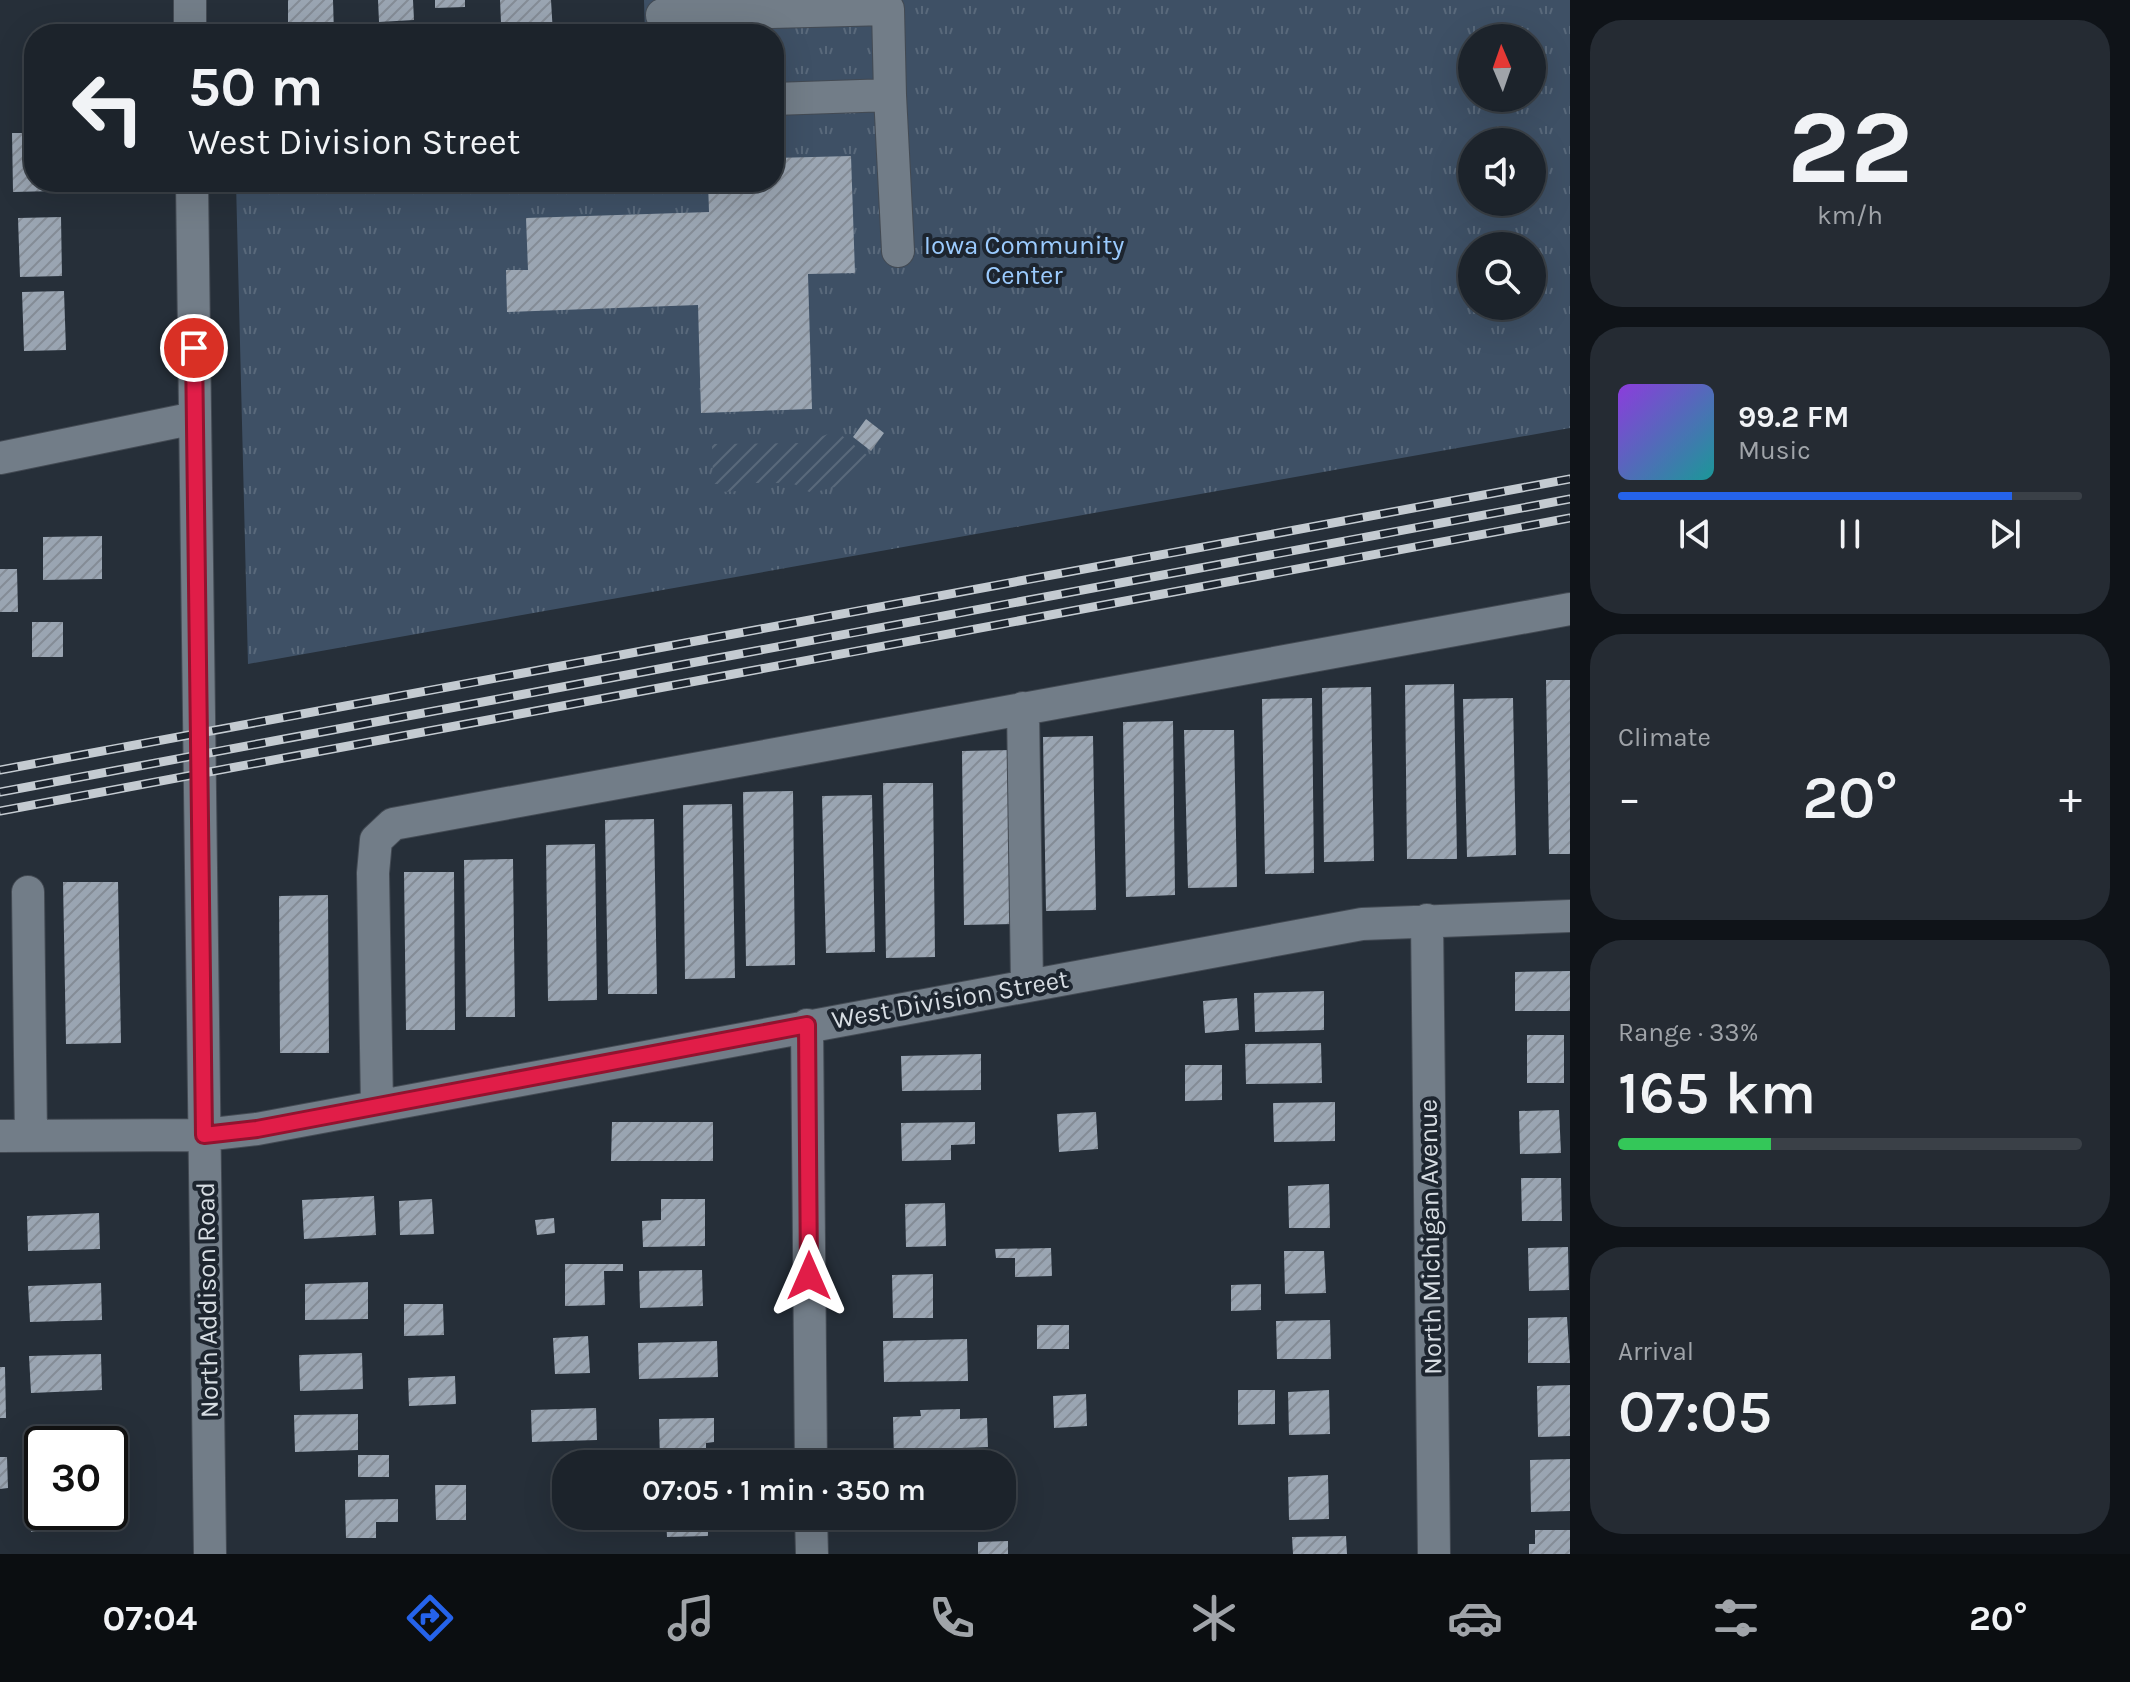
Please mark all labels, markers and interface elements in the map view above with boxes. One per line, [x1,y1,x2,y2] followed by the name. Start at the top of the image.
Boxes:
[1458,24,1546,112] north arrow
[1458,24,1546,320] map controls
[188,54,323,119] text: 50 m
[56,56,160,160] icon: left
[1787,87,1913,208] text: 22
[188,121,520,163] text: West Division Street
[1458,128,1546,216] button: sound
[1817,200,1883,231] text: km/h
[924,230,1124,291] park label: Iowa Community Center
[1458,232,1546,320] button: search
[160,314,228,382] pin
[172,326,216,370] icon: arrive
[1738,399,1849,435] text: 99.2 FM
[1738,435,1811,466] text: Music
[1673,512,1717,556] icon: previous
[1828,512,1872,556] icon: pause
[1983,512,2027,556] icon: next
[1618,722,1711,753] text: Climate
[1802,763,1898,833] text: 20°
[1618,773,1641,824] text: −
[2059,773,2082,824] text: +
[829,963,1071,1036] street label: West Division Street
[1618,1017,1759,1048] text: Range · 33%
[1618,1058,1816,1128] text: 165 km
[1413,1099,1448,1375] street label: North Michigan Avenue
[190,1182,225,1418] street label: North Addison Road
[767,1234,851,1318] position arrow
[1618,1336,1694,1367] text: Arrival
[1618,1377,1772,1447] text: 07:05
[24,1426,128,1530] speed limit sign: 30
[642,1472,926,1508] text: 07:05 · 1 min · 350 m
[402,1590,458,1646] icon: directions
[663,1590,719,1646] icon: music
[924,1590,980,1646] icon: phone
[1186,1590,1242,1646] icon: climate
[1447,1590,1503,1646] icon: car
[1708,1590,1764,1646] icon: filters
[103,1597,197,1639] text: 07:04
[1969,1597,2027,1639] text: 20°

